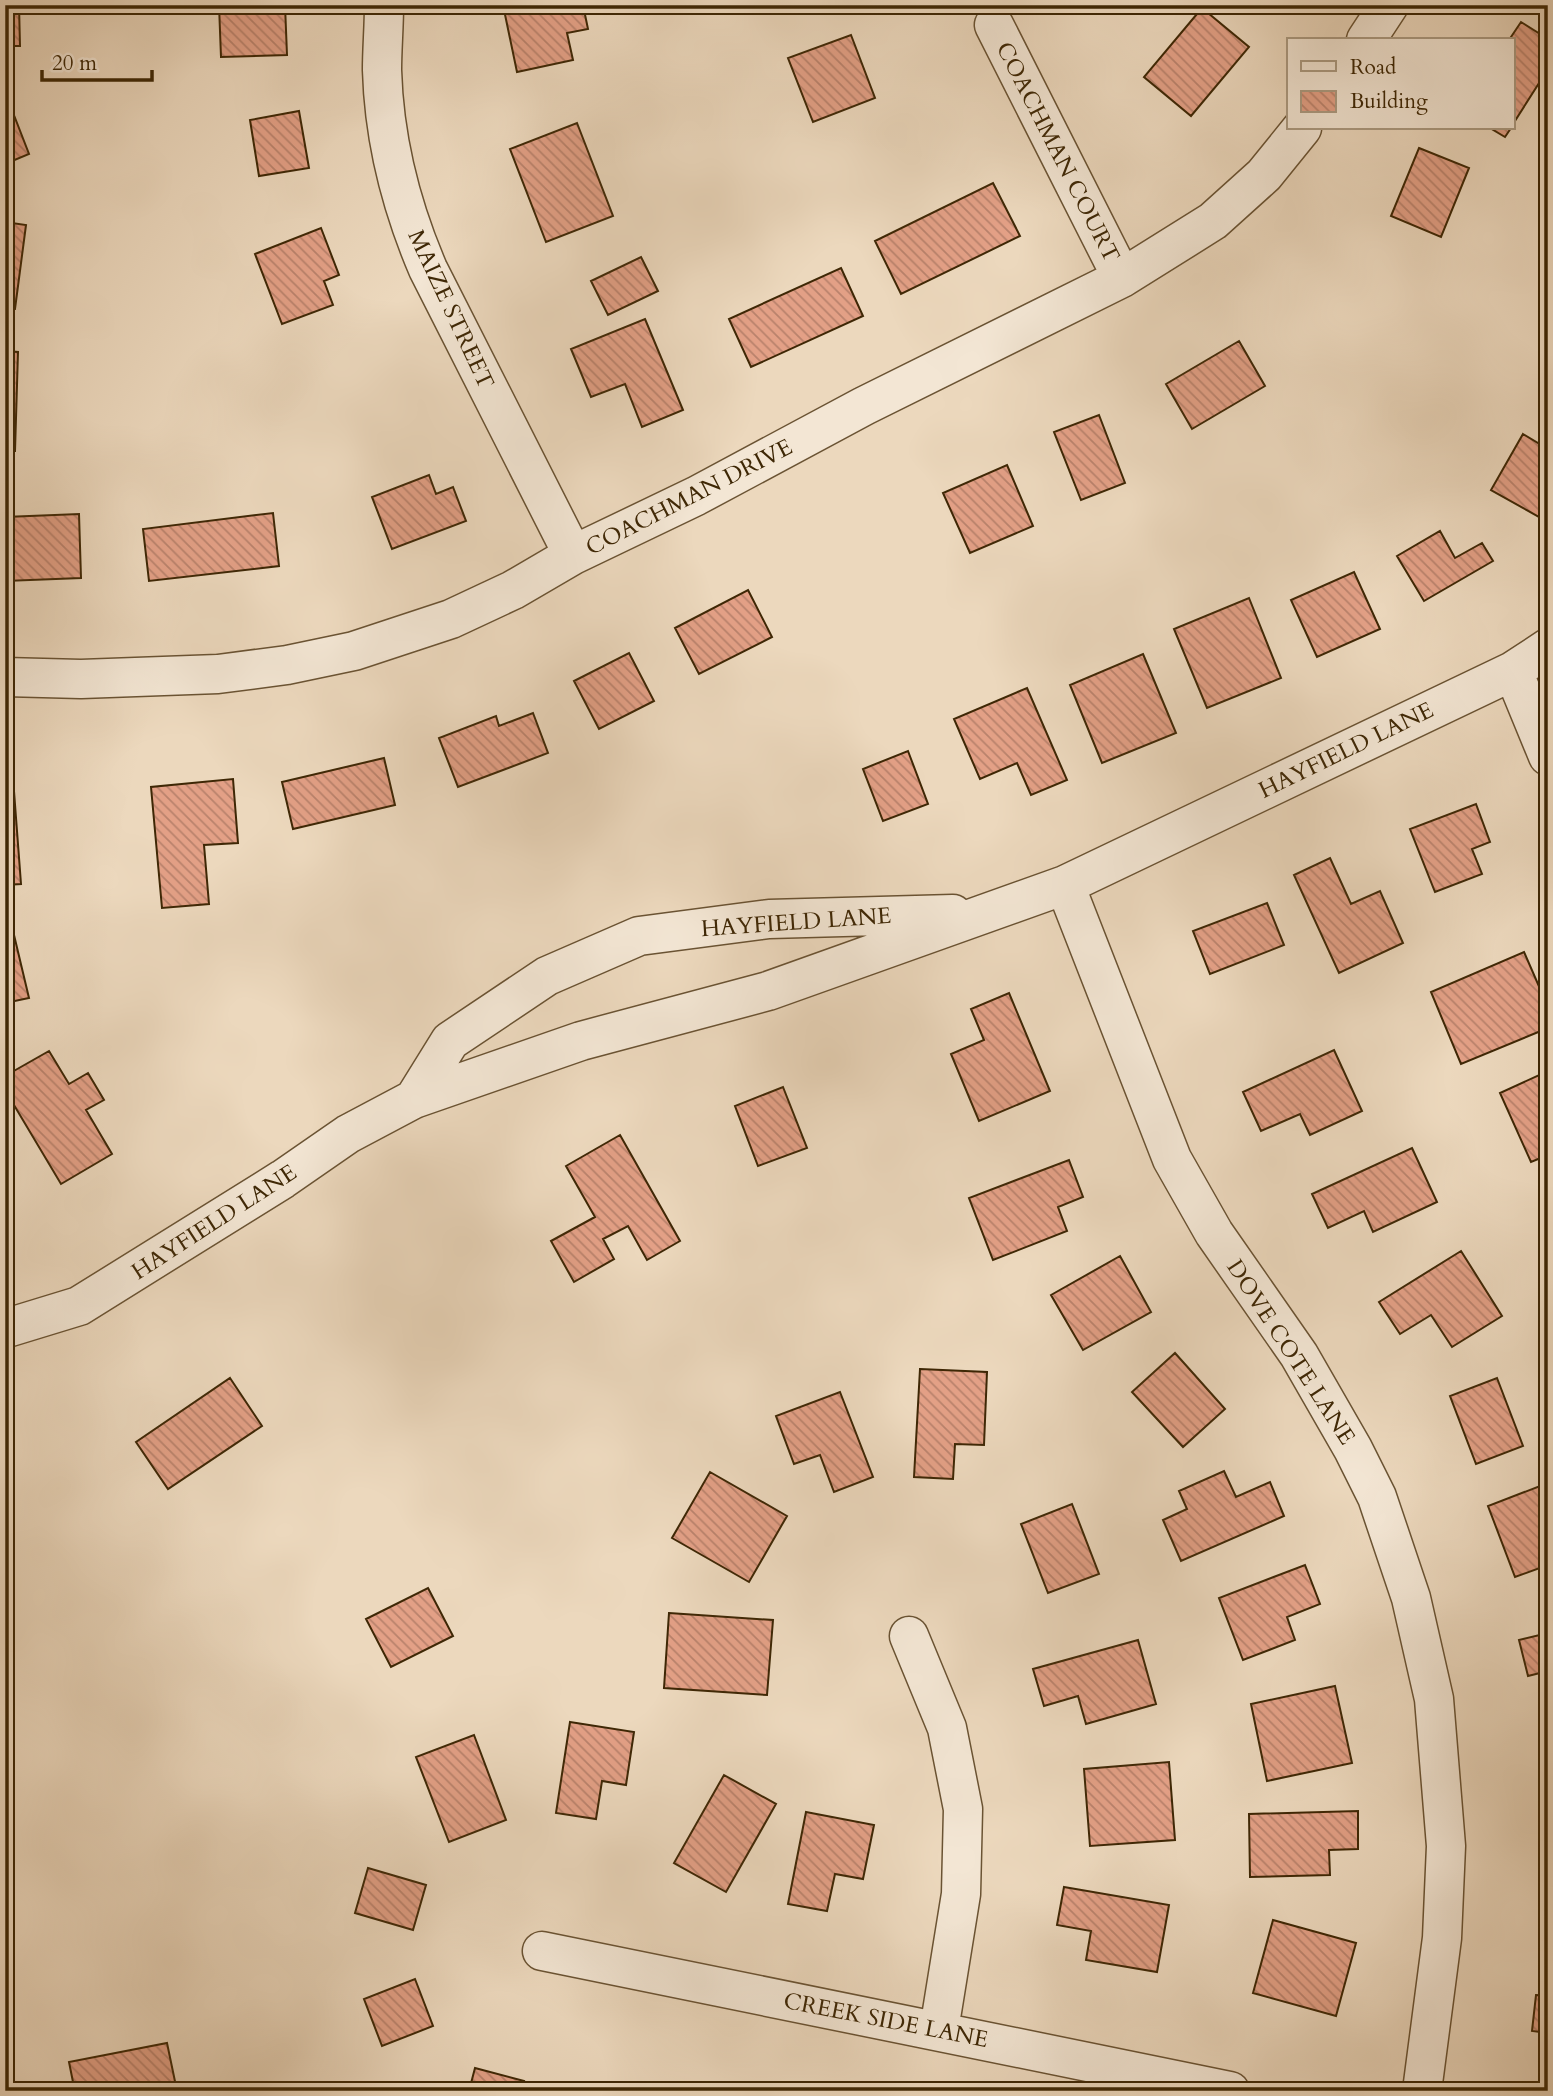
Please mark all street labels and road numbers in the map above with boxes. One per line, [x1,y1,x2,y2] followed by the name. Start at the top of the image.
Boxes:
[989,36,1127,268] street label: COACHMAN COURT
[401,224,501,394] street label: MAIZE STREET
[580,431,798,563] street label: COACHMAN DRIVE
[1253,694,1439,806] street label: HAYFIELD LANE
[700,900,892,944] street label: HAYFIELD LANE
[126,1157,302,1287] street label: HAYFIELD LANE
[1220,1254,1362,1450] street label: DOVE COTE LANE
[781,1985,991,2055] street label: CREEK SIDE LANE

